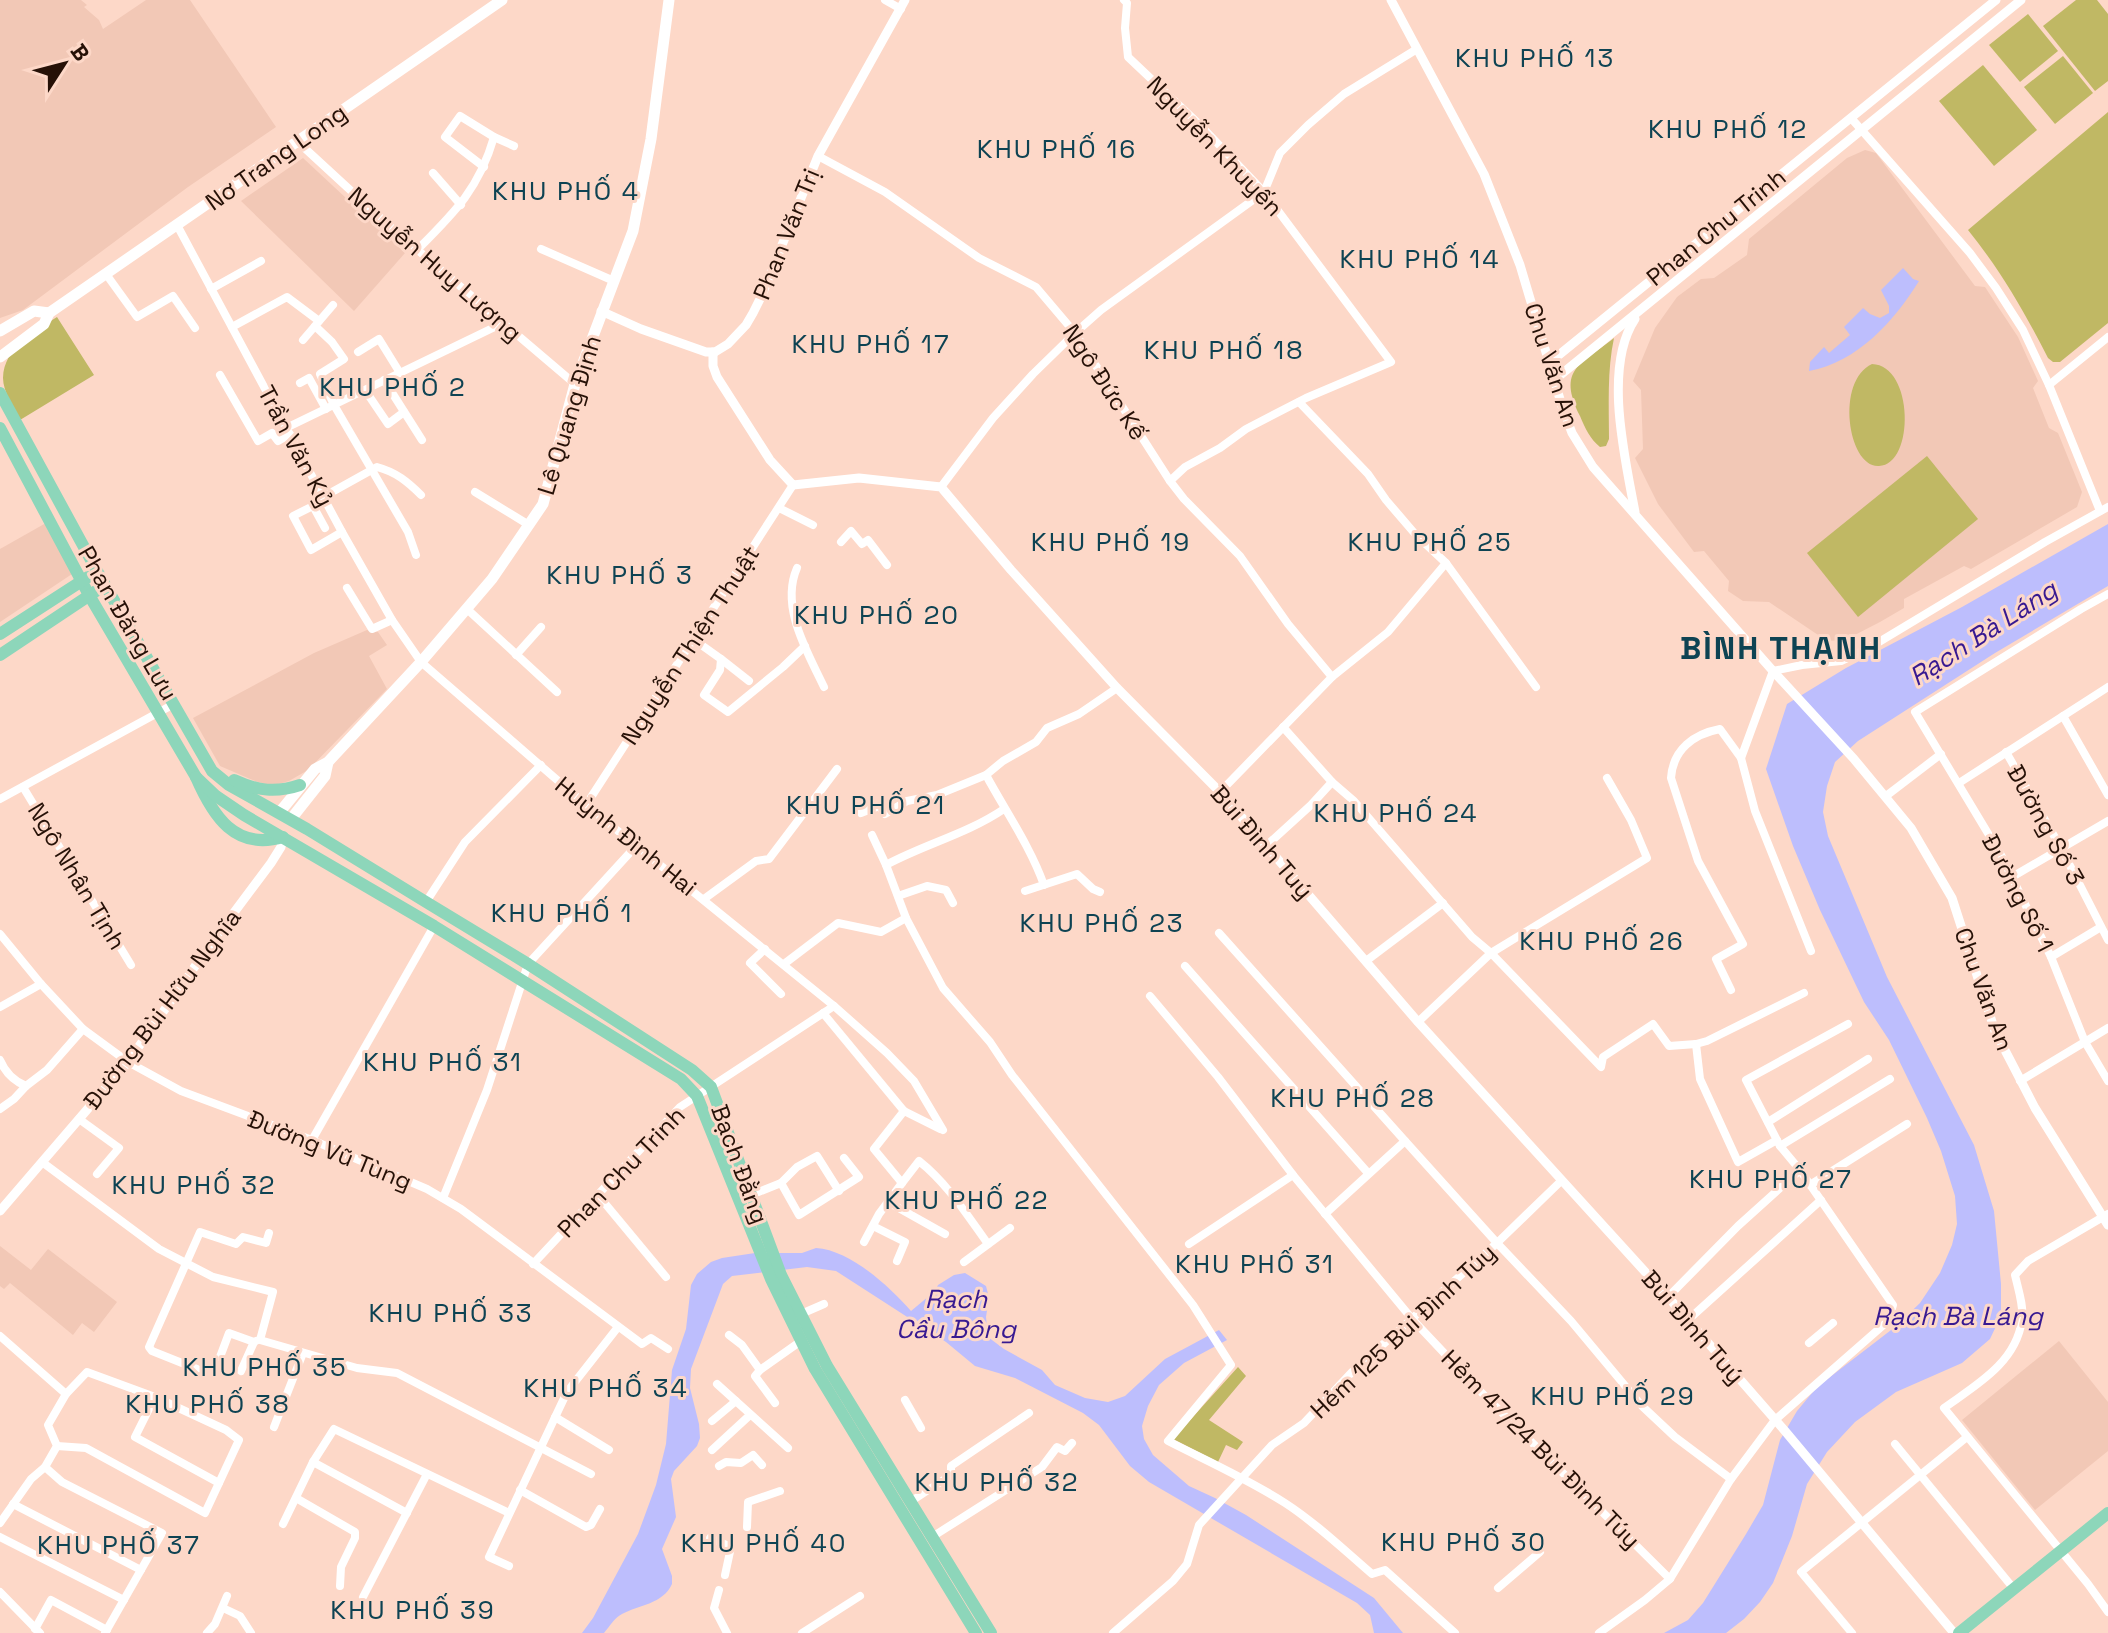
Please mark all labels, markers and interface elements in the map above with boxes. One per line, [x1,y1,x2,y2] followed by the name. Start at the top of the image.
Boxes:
[24,24,104,104] north arrow
[65,38,96,66] text: B
[1455,41,1615,75] district label: KHU PHỐ 13
[1140,69,1290,223] street label: Nguyễn Khuyến
[199,97,353,217] street label: Nơ Trang Long
[1648,112,1808,146] district label: KHU PHỐ 12
[977,132,1137,166] district label: KHU PHỐ 16
[1640,161,1792,293] street label: Phan Chu Trinh
[746,164,826,304] street label: Phan Văn Trị
[492,174,640,208] district label: KHU PHỐ 4
[342,180,528,348] street label: Nguyễn Huy Lượng
[1340,242,1500,276] district label: KHU PHỐ 14
[1517,299,1587,431] street label: Chu Văn An
[1056,318,1154,446] street label: Ngô Đức Kế
[791,327,951,361] district label: KHU PHỐ 17
[530,331,608,499] street label: Lê Quang Định
[1144,333,1304,367] district label: KHU PHỐ 18
[319,370,467,404] district label: KHU PHỐ 2
[251,380,341,512] street label: Trần Văn Kỷ
[1031,525,1191,559] district label: KHU PHỐ 19
[1348,525,1512,559] district label: KHU PHỐ 25
[614,539,766,751] street label: Nguyễn Thiện Thuật
[71,540,185,706] street label: Phan Đăng Lưu
[546,558,694,592] district label: KHU PHỐ 3
[1903,572,2065,693] water label: Rạch Bà Láng
[794,598,960,632] district label: KHU PHỐ 20
[1680,628,1882,668] district label: BÌNH THẠNH
[2000,759,2092,891] street label: Đường Số 3
[549,769,703,903] street label: Huỳnh Đình Hai
[1204,779,1320,905] street label: Bùi Đình Tuý
[786,788,946,822] district label: KHU PHỐ 21
[1314,796,1478,830] district label: KHU PHỐ 24
[21,797,133,955] street label: Ngô Nhân Tịnh
[1975,829,2061,957] street label: Đường Số 1
[491,896,633,930] district label: KHU PHỐ 1
[76,902,248,1116] street label: Đường Bùi Hữu Nghĩa
[1020,906,1184,940] district label: KHU PHỐ 23
[1947,923,2021,1055] street label: Chu Văn An
[1519,924,1685,958] district label: KHU PHỐ 26
[363,1045,523,1079] district label: KHU PHỐ 31
[1270,1081,1436,1115] district label: KHU PHỐ 28
[551,1100,691,1244] street label: Phan Chu Trinh
[704,1100,776,1228] street label: Bạch Đằng
[243,1103,417,1197] street label: Đường Vũ Tùng
[1689,1162,1853,1196] district label: KHU PHỐ 27
[111,1168,277,1202] district label: KHU PHỐ 32
[884,1183,1050,1217] district label: KHU PHỐ 22
[1304,1237,1502,1425] street label: Hẻm 125 Bùi Đình Túy
[1175,1247,1335,1281] district label: KHU PHỐ 31
[1635,1264,1751,1390] street label: Bùi Đình Tuý
[896,1282,1017,1346] water label: Rạch Cầu Bông
[368,1296,534,1330] district label: KHU PHỐ 33
[1873,1299,2044,1333] water label: Rạch Bà Láng
[1435,1343,1647,1555] street label: Hẻm 47/24 Bùi Đình Túy
[183,1350,347,1384] district label: KHU PHỐ 35
[523,1371,689,1405] district label: KHU PHỐ 34
[1530,1379,1696,1413] district label: KHU PHỐ 29
[125,1387,291,1421] district label: KHU PHỐ 38
[914,1465,1080,1499] district label: KHU PHỐ 32
[1381,1525,1547,1559] district label: KHU PHỐ 30
[681,1526,847,1560] district label: KHU PHỐ 40
[37,1528,201,1562] district label: KHU PHỐ 37
[330,1593,496,1627] district label: KHU PHỐ 39

